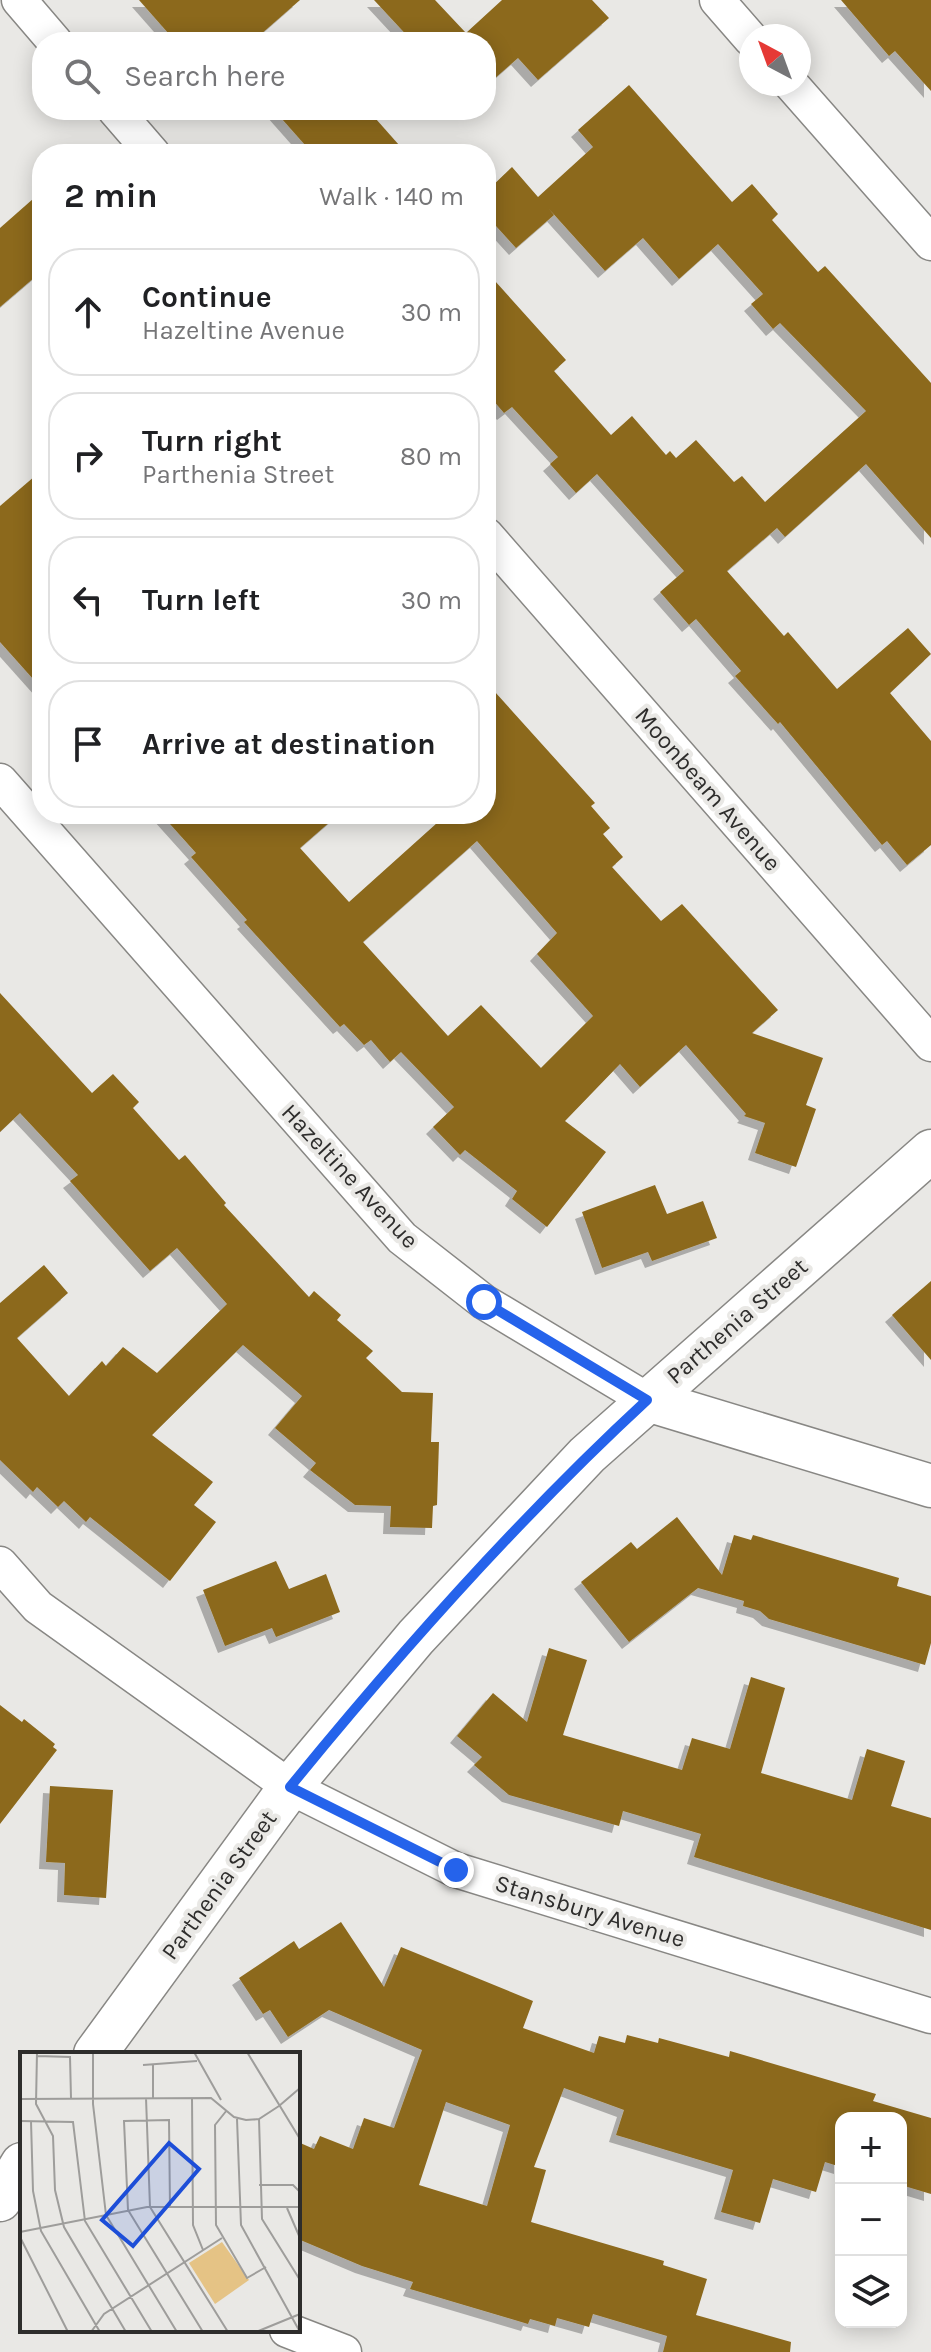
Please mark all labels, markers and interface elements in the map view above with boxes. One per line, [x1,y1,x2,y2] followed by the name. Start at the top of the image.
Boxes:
[739,24,811,96] north arrow
[32,32,496,120] search box
[60,54,104,98] icon: search
[124,58,285,94] text: Search here
[64,176,158,216] text: 2 min
[319,181,464,212] text: Walk · 140 m
[142,279,272,315] text: Continue
[66,290,110,334] icon: ahead
[401,297,462,328] text: 30 m
[142,315,345,346] text: Hazeltine Avenue
[142,423,282,459] text: Turn right
[66,434,110,478] icon: right
[400,441,462,472] text: 80 m
[142,459,334,490] text: Parthenia Street
[66,578,110,622] icon: left
[142,582,260,618] text: Turn left
[401,585,462,616] text: 30 m
[629,701,787,877] street label: Moonbeam Avenue
[66,722,110,766] icon: arrive
[142,726,436,762] text: Arrive at destination
[276,1098,424,1254] street label: Hazeltine Avenue
[661,1252,813,1390] street label: Parthenia Street
[466,1284,502,1320] route start
[156,1805,282,1965] street label: Parthenia Street
[438,1852,474,1888] route end
[492,1869,688,1953] street label: Stansbury Avenue
[20,2052,300,2332] inset map
[835,2112,907,2328] map controls
[835,2112,907,2184] button: +
[835,2184,907,2256] button: −
[835,2256,907,2328] button: layers

